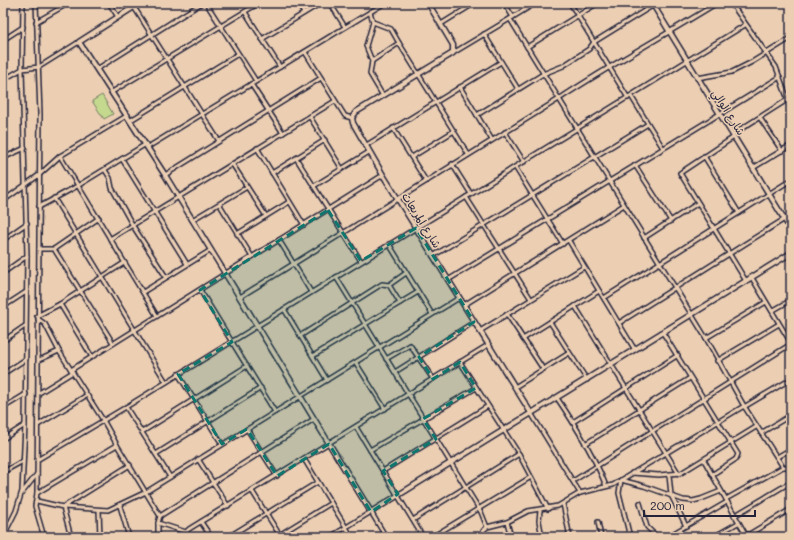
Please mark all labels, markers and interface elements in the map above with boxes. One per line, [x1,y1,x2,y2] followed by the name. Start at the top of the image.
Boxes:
[706,86,749,140] street label: شارع الوالي
[397,189,445,252] street label: شارع المربعات
[644,492,755,518] scale bar
[650,497,685,513] text: 200 m

